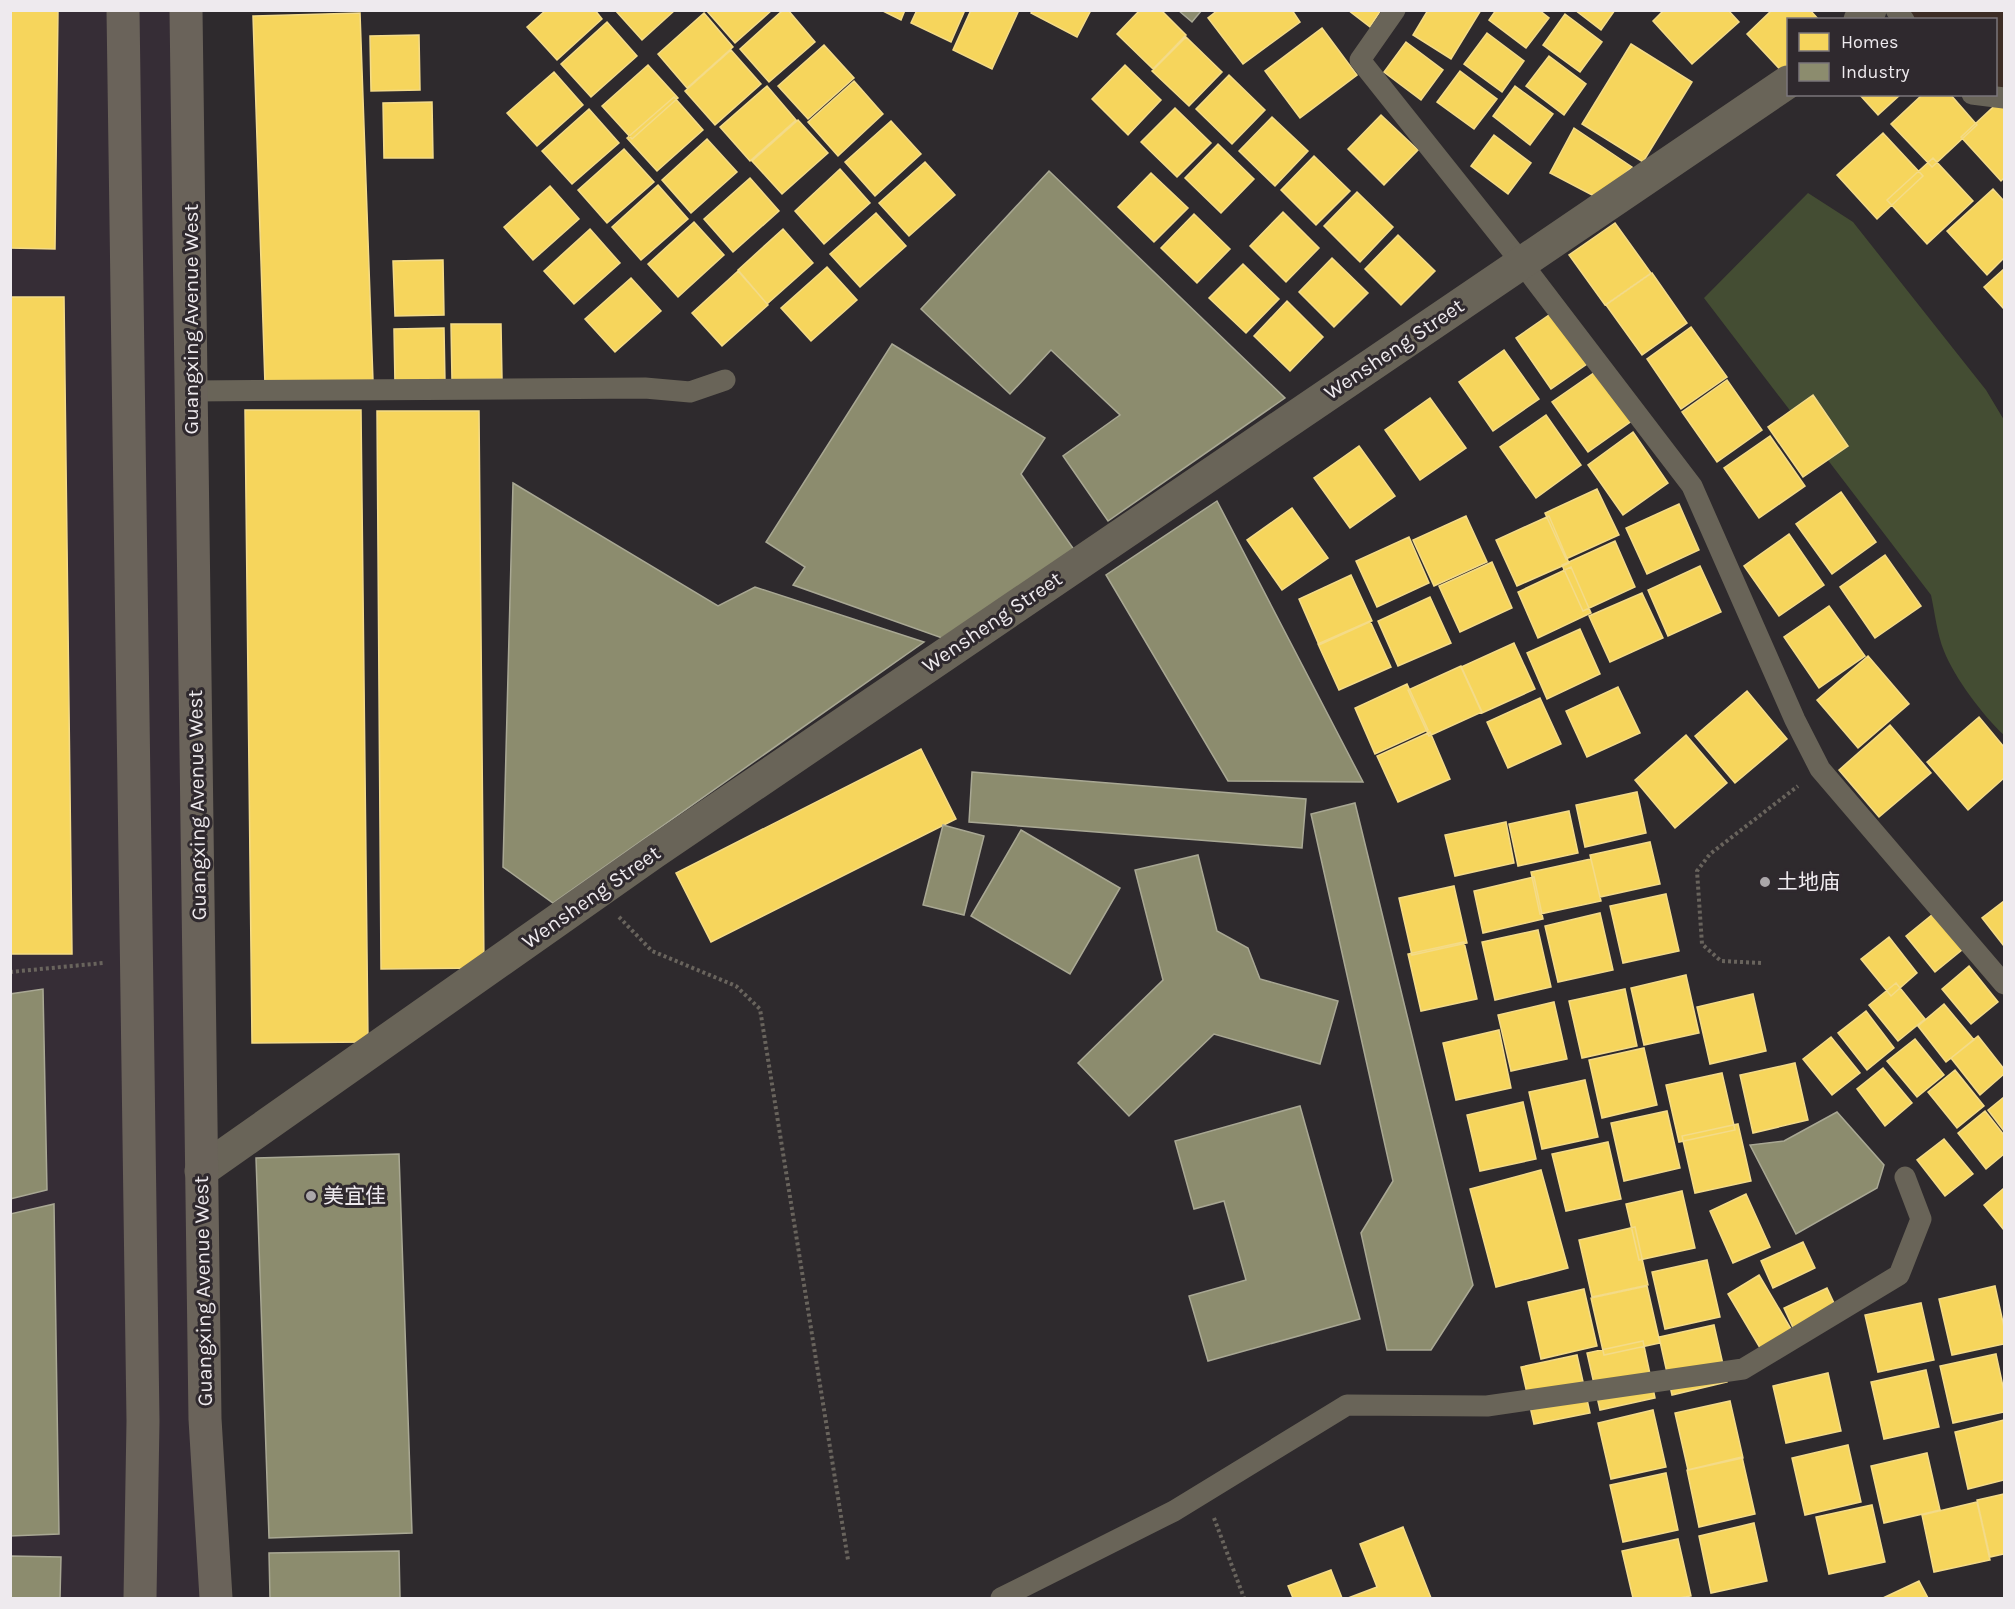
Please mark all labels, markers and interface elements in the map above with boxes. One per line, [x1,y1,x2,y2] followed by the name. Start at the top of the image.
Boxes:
[1787,18,1997,96] legend
[1841,31,1898,53] text: Homes
[1841,61,1910,83] text: Industry
[179,204,203,434] street label: Guangxing Avenue West
[1320,293,1468,405] street label: Wensheng Street
[918,566,1066,678] street label: Wensheng Street
[183,689,211,921] street label: Guangxing Avenue West
[517,840,665,954] street label: Wensheng Street
[1777,870,1840,894] place label: 土地庙
[1758,875,1772,889] marker: 土地庙
[189,1175,217,1407] street label: Guangxing Avenue West
[323,1184,386,1208] place label: 美宜佳
[304,1189,318,1203] marker: 美宜佳

